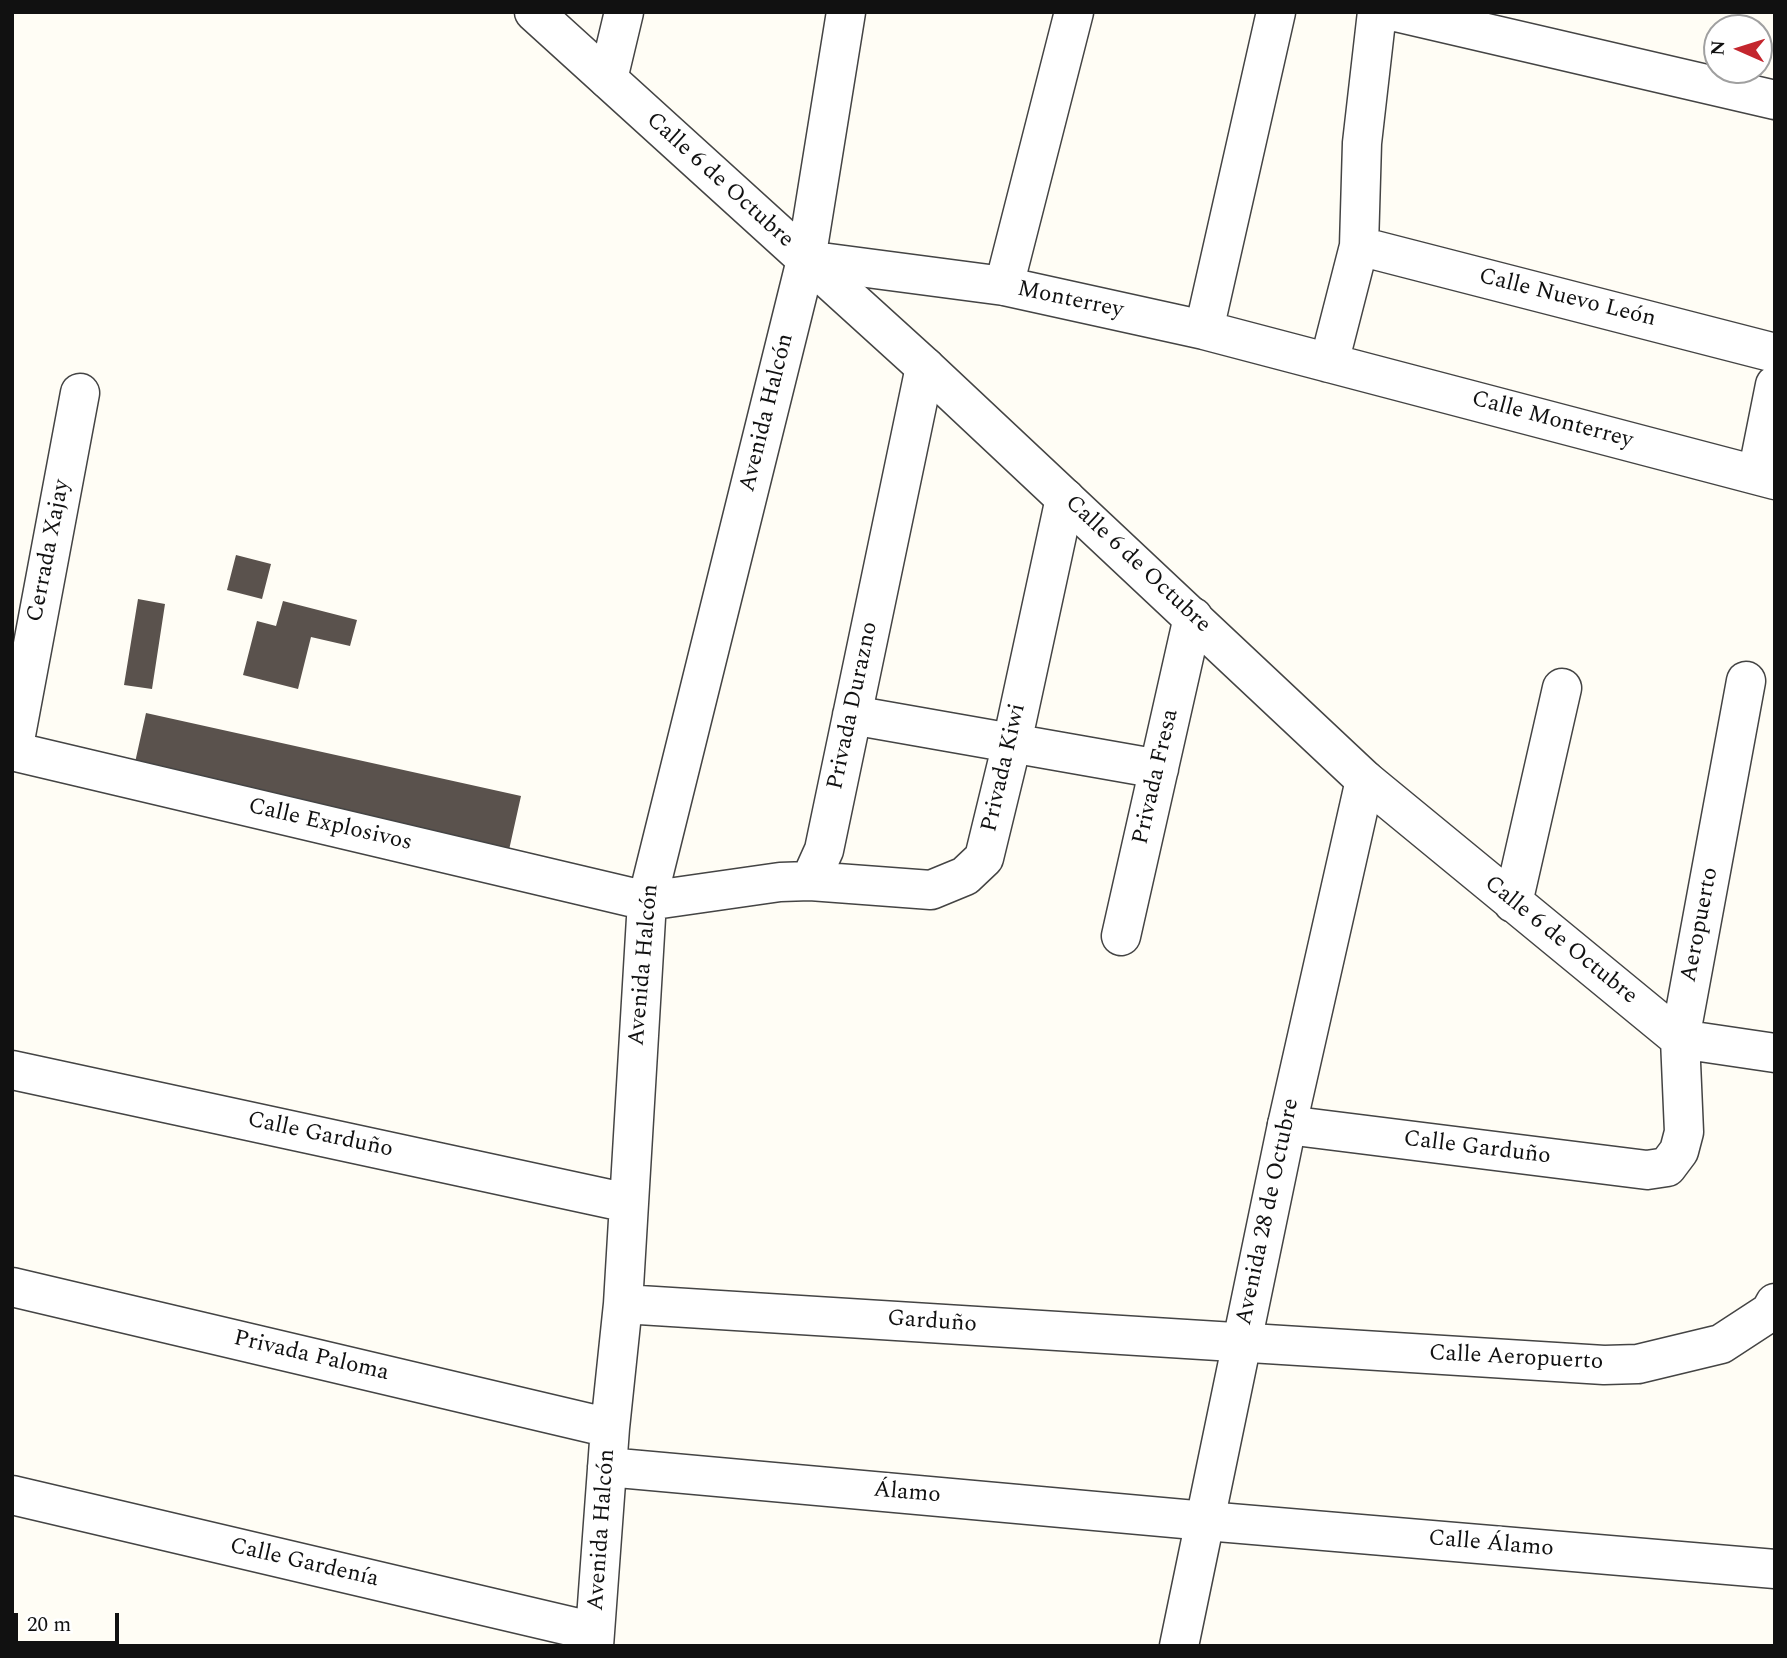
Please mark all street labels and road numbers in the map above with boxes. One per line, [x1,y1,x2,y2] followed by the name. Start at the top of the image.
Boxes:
[640,108,798,254] street label: Calle 6 de Octubre
[1476,264,1658,334] street label: Calle Nuevo León
[1015,276,1125,326] street label: Monterrey
[735,331,801,495] street label: Avenida Halcón
[1468,386,1636,456] street label: Calle Monterrey
[23,477,77,625] street label: Cerrada Xajay
[1058,490,1216,640] street label: Calle 6 de Octubre
[823,620,885,792] street label: Privada Durazno
[977,701,1033,835] street label: Privada Kiwi
[1128,707,1186,847] street label: Privada Fresa
[245,794,415,858] street label: Calle Explosivos
[1676,865,1726,985] street label: Aeropuerto
[1478,871,1642,1011] street label: Calle 6 de Octubre
[624,883,666,1047] street label: Avenida Halcón
[1231,1096,1307,1328] street label: Avenida 28 de Octubre
[245,1107,395,1165] street label: Calle Garduño
[1402,1126,1552,1172] street label: Calle Garduño
[886,1306,978,1340] street label: Garduño
[231,1326,391,1388] street label: Privada Paloma
[1428,1341,1604,1377] street label: Calle Aeropuerto
[584,1448,622,1612] street label: Avenida Halcón
[872,1477,942,1511] street label: Álamo
[1427,1526,1555,1564] street label: Calle Álamo
[227,1533,381,1595] street label: Calle Gardenía

